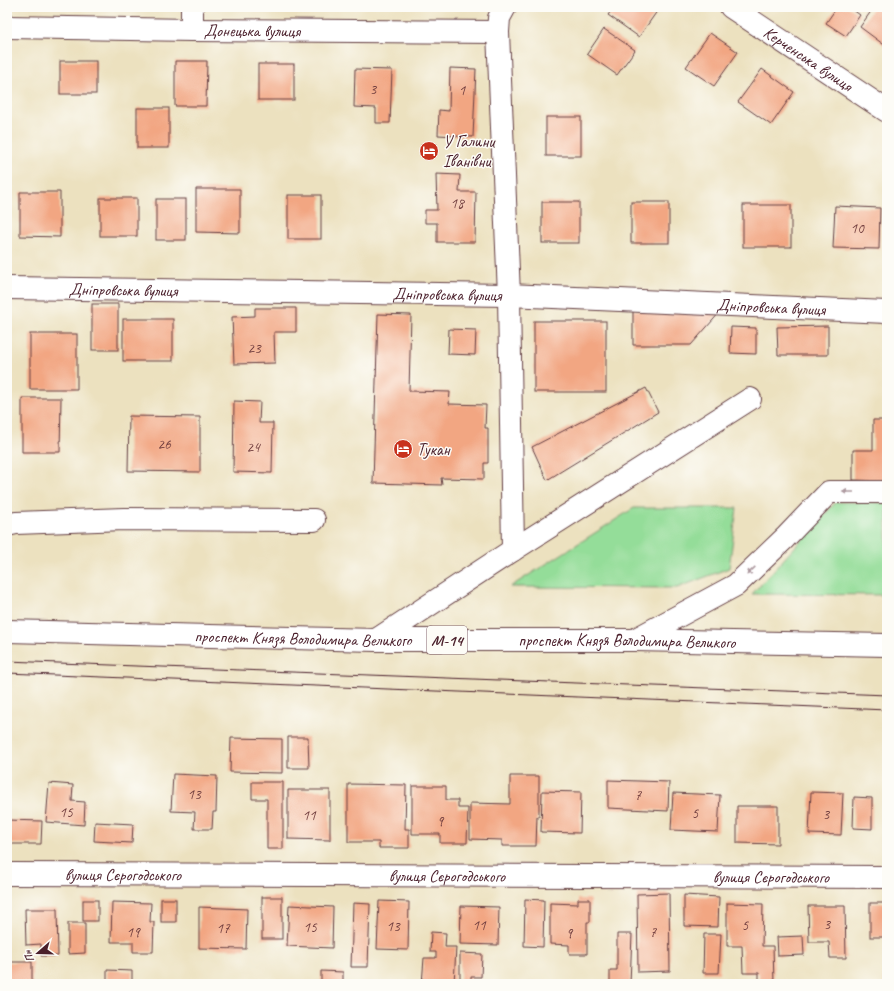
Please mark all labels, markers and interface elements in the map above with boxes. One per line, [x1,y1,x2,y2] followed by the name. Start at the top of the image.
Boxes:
[204,20,301,42] street label: Донецька вулиця
[760,22,858,97] street label: Керченська вулиця
[370,80,378,99] house number: 3
[459,81,467,100] house number: 1
[443,131,496,172] place label: У Галини Іванівни
[418,140,440,162] hotel icon: У Галини Іванівни
[450,194,465,213] house number: 18
[850,219,865,238] house number: 10
[68,279,179,301] street label: Дніпровська вулиця
[392,283,503,306] street label: Дніпровська вулиця
[716,294,827,320] street label: Дніпровська вулиця
[247,339,262,358] house number: 23
[157,435,172,454] house number: 26
[246,438,261,457] house number: 24
[392,438,414,460] hotel icon: Тукан
[417,439,451,460] place label: Тукан
[841,489,854,495] one-way arrow
[746,566,756,575] one-way arrow
[194,626,413,651] street label: проспект Князя Володимира Великого
[427,626,467,654] road number: М-14
[518,630,737,653] street label: проспект Князя Володимира Великого
[187,785,202,804] house number: 13
[635,786,643,805] house number: 7
[59,803,74,822] house number: 15
[692,804,700,823] house number: 5
[823,805,831,824] house number: 3
[302,806,317,825] house number: 11
[437,812,445,831] house number: 9
[65,864,182,886] street label: вулиця Сєрогодського
[389,865,506,887] street label: вулиця Сєрогодського
[713,866,830,888] street label: вулиця Сєрогодського
[824,915,832,934] house number: 3
[472,916,487,935] house number: 11
[742,916,750,935] house number: 5
[386,917,401,936] house number: 13
[303,918,318,937] house number: 15
[216,919,231,938] house number: 17
[126,923,141,942] house number: 19
[650,923,658,942] house number: 7
[566,924,574,943] house number: 9
[18,933,58,973] north arrow
[20,948,37,964] text: Пн

